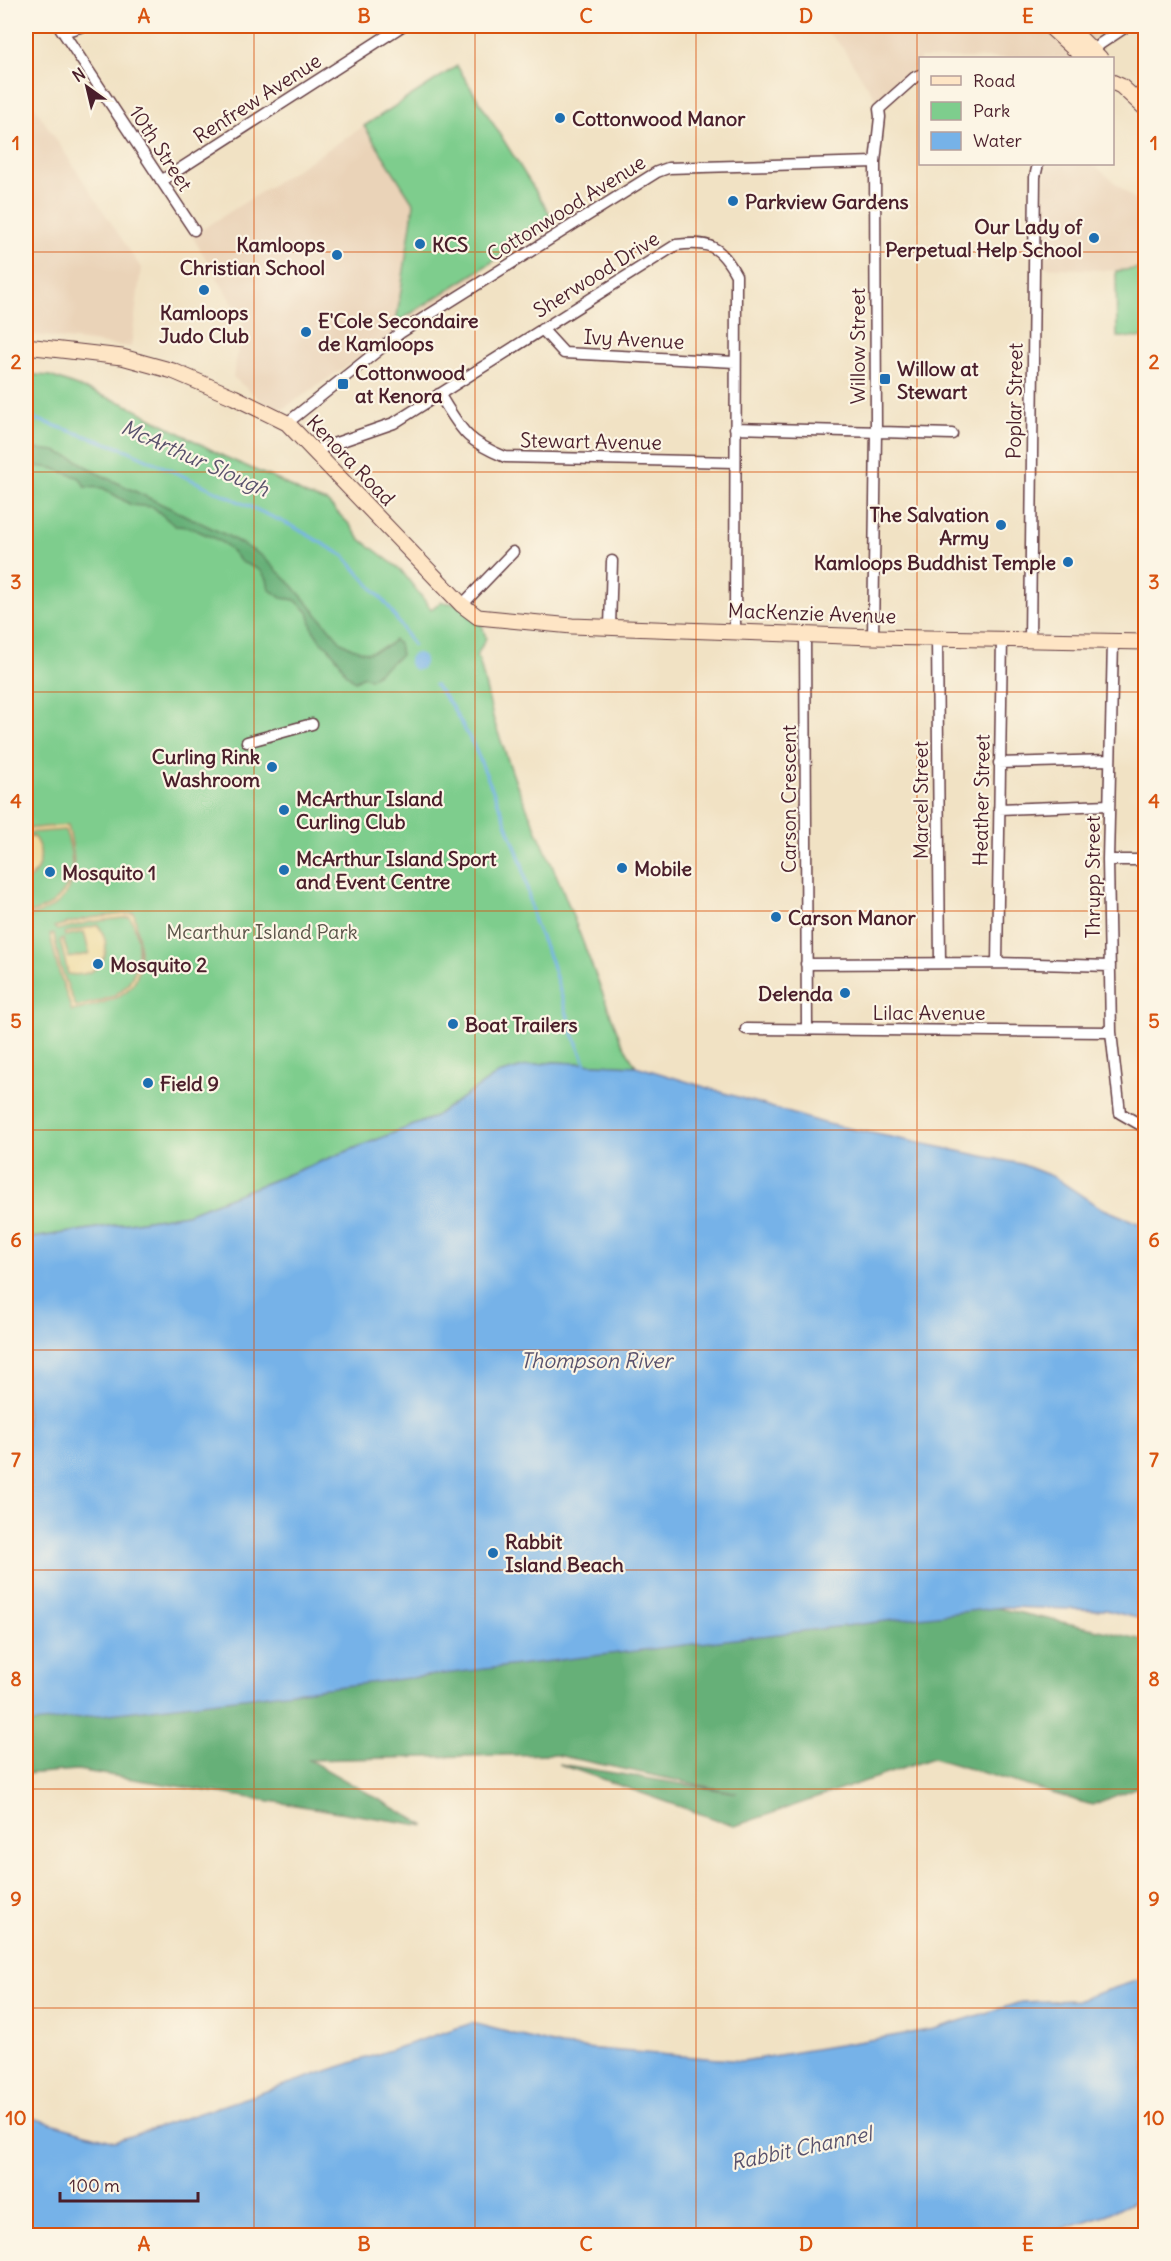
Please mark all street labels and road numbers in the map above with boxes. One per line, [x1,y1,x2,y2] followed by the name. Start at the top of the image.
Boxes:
[189,47,325,149] street label: Renfrew Avenue
[124,100,198,196] street label: 10th Street
[482,149,650,267] street label: Cottonwood Avenue
[528,225,664,323] street label: Sherwood Drive
[845,287,870,404] street label: Willow Street
[583,324,685,354] street label: Ivy Avenue
[1000,342,1028,459] street label: Poplar Street
[302,409,401,511] street label: Kenora Road
[520,427,662,455] street label: Stewart Avenue
[727,598,897,628] street label: MacKenzie Avenue
[776,725,801,873] street label: Carson Crescent
[967,734,995,866] street label: Heather Street
[908,740,933,859] street label: Marcel Street
[1080,815,1105,938] street label: Thrupp Street
[872,1000,986,1025] street label: Lilac Avenue

